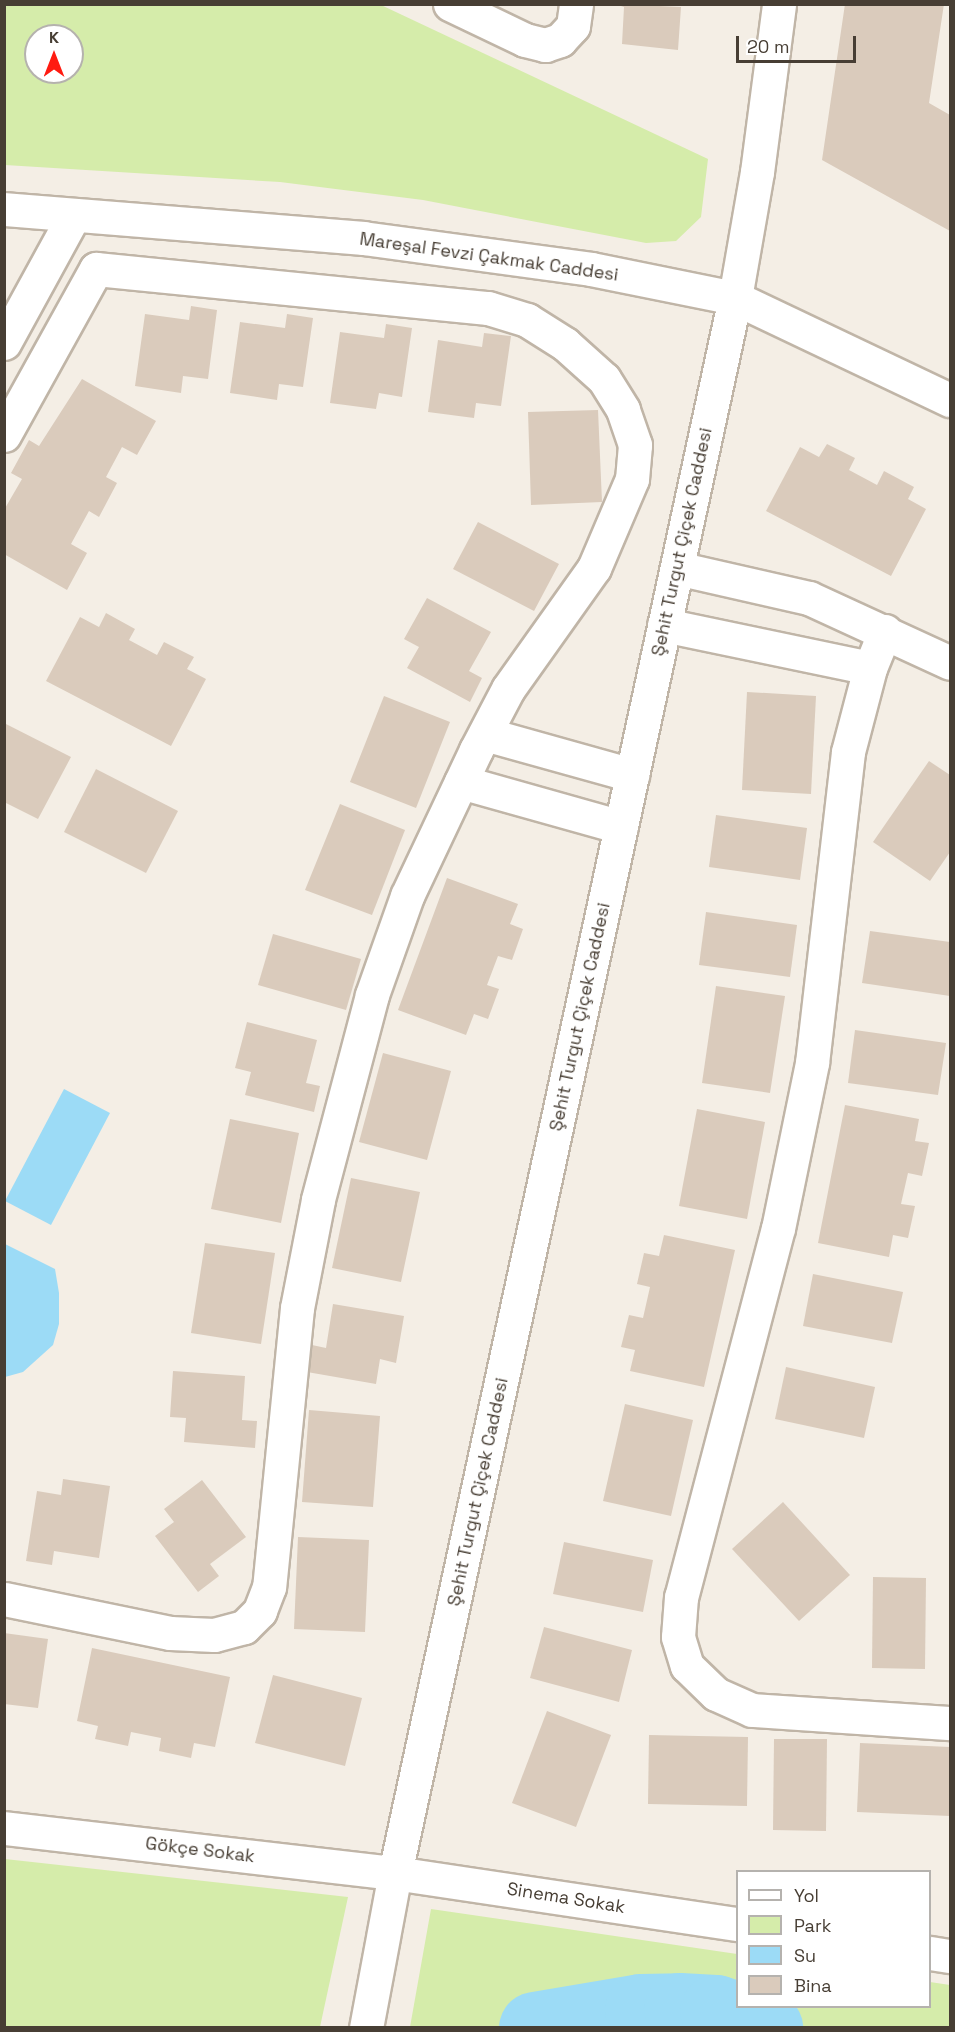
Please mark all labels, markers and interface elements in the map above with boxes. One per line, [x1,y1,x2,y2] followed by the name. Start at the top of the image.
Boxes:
[24,24,84,84] north arrow
[739,24,859,62] scale bar
[49,27,59,48] text: K
[747,35,790,58] text: 20 m
[358,228,620,286] street label: Mareşal Fevzi Çakmak Caddesi
[647,426,717,658] street label: Şehit Turgut Çiçek Caddesi
[545,901,615,1133] street label: Şehit Turgut Çiçek Caddesi
[443,1376,513,1608] street label: Şehit Turgut Çiçek Caddesi
[144,1833,256,1867] street label: Gökçe Sokak
[736,1870,931,2008] legend
[505,1878,627,1918] street label: Sinema Sokak
[794,1884,819,1907] text: Yol
[794,1914,831,1937] text: Park
[794,1944,816,1967] text: Su
[794,1974,832,1997] text: Bina

